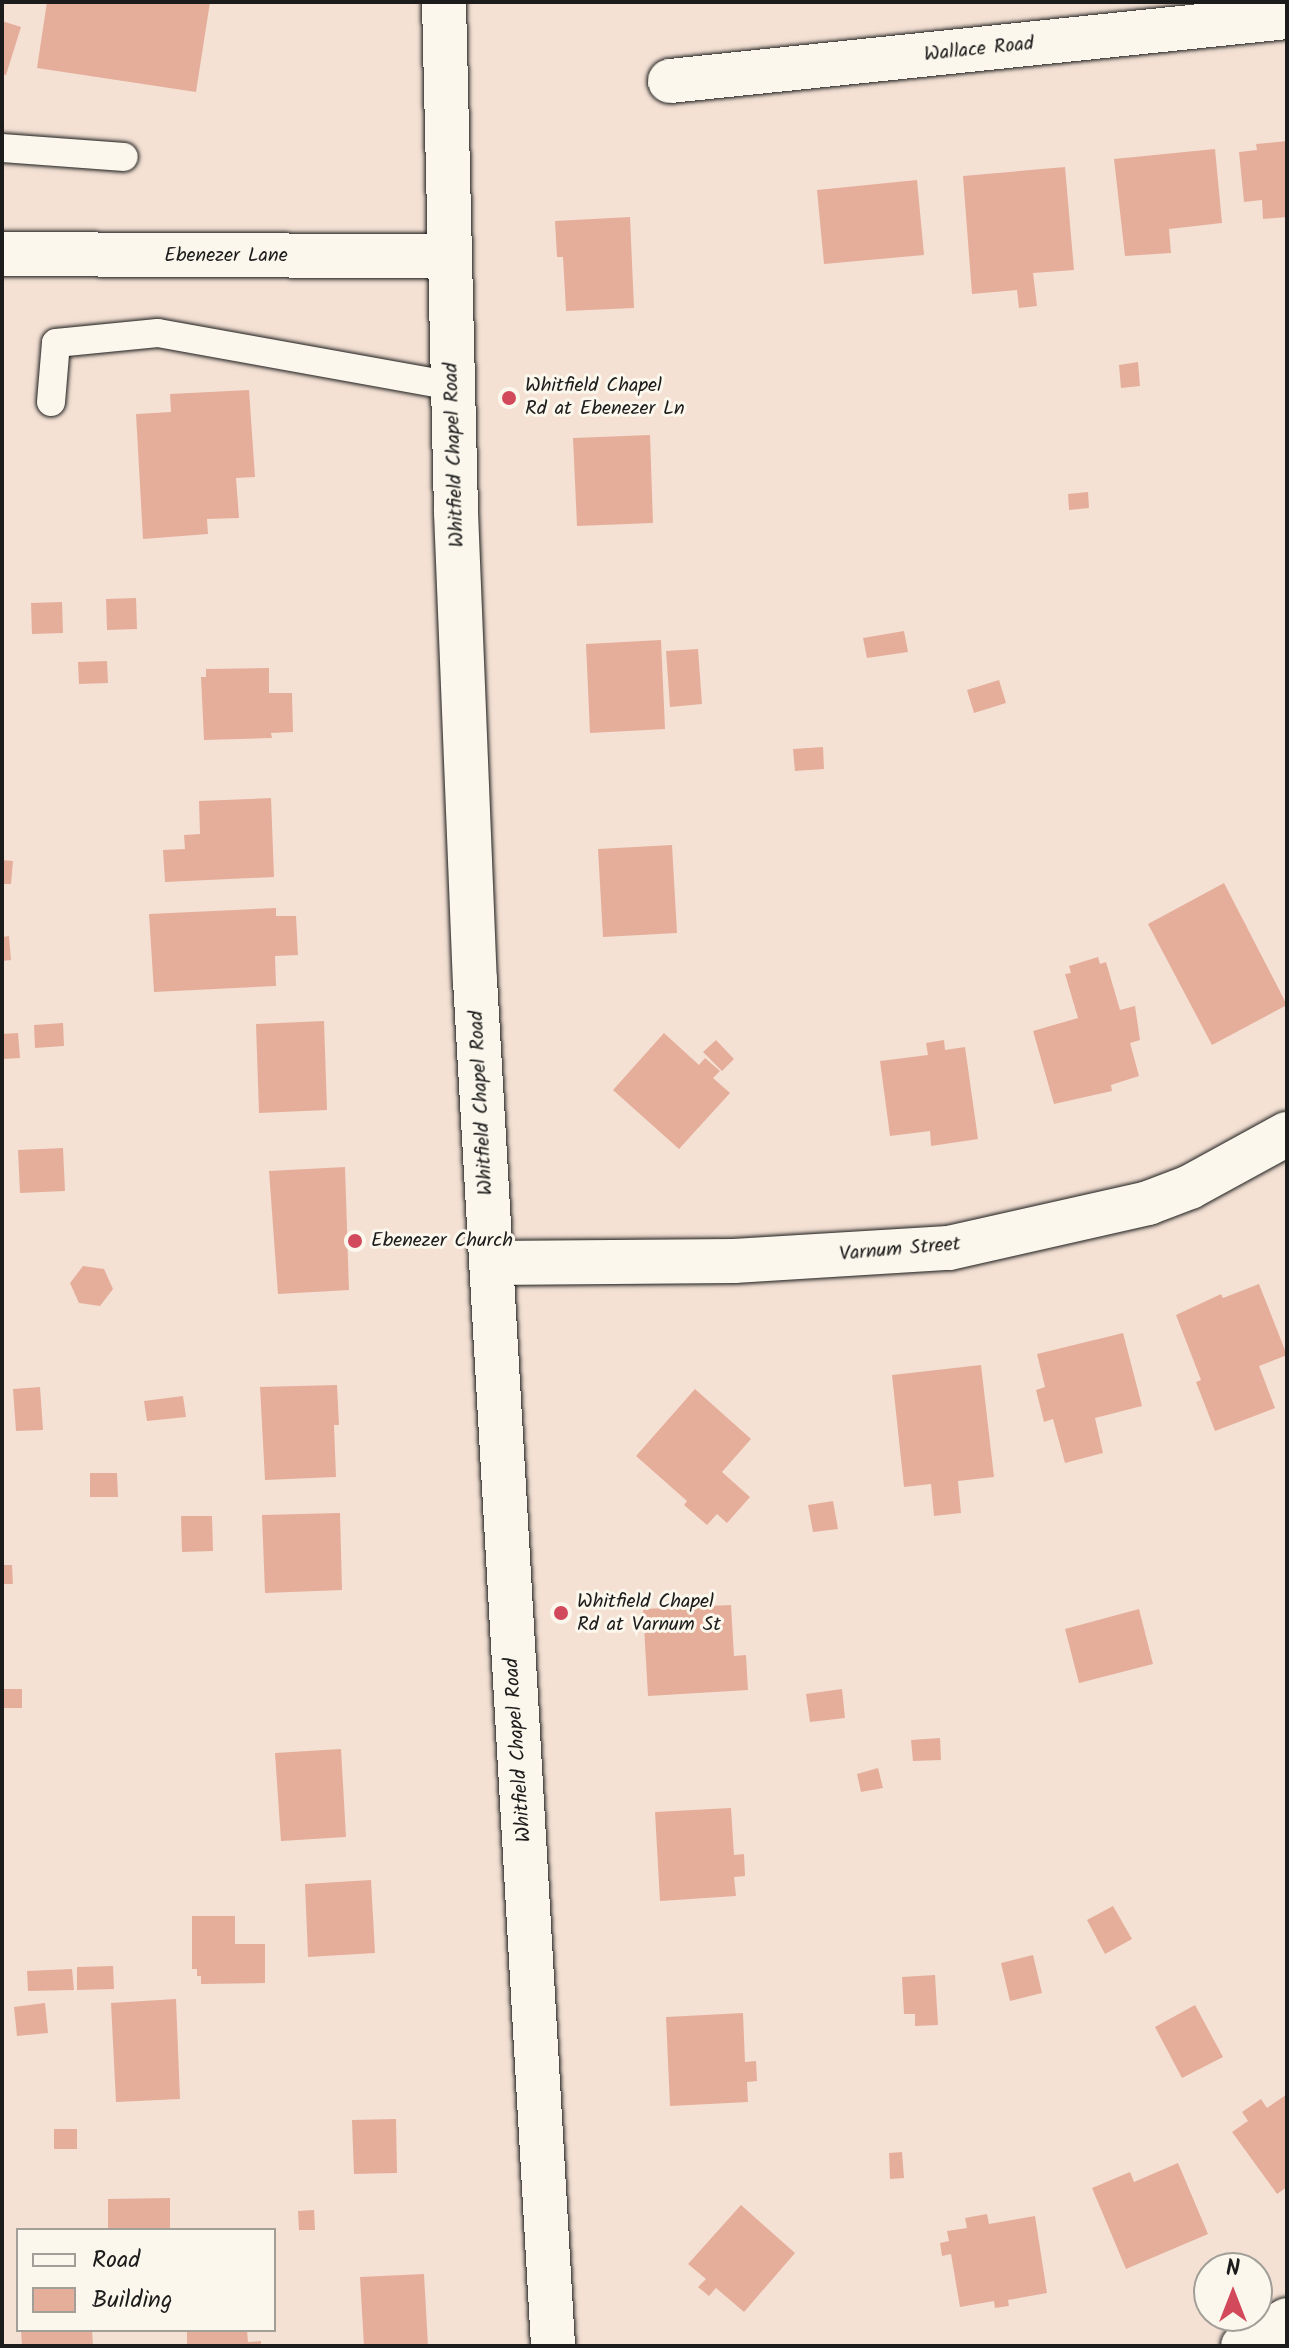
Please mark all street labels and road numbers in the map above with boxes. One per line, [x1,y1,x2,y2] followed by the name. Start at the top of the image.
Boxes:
[923,32,1035,68] street label: Wallace Road
[164,244,288,268] street label: Ebenezer Lane
[440,362,470,548] street label: Whitfield Chapel Road
[465,1010,499,1196] street label: Whitfield Chapel Road
[838,1233,962,1267] street label: Varnum Street
[501,1657,537,1843] street label: Whitfield Chapel Road

